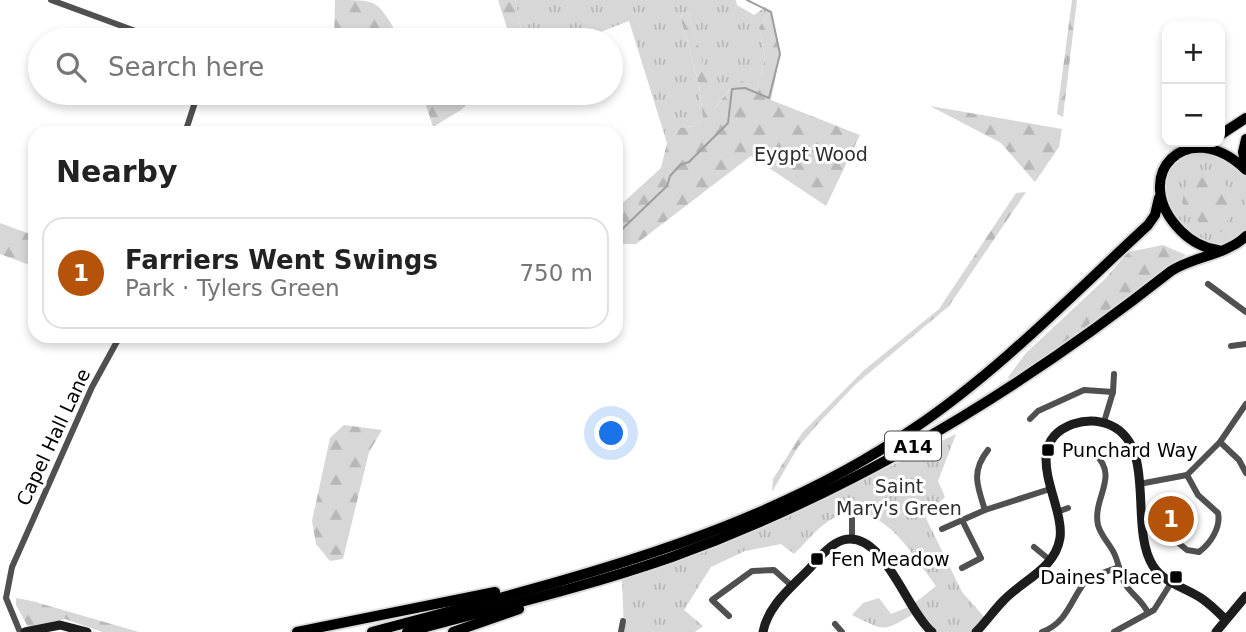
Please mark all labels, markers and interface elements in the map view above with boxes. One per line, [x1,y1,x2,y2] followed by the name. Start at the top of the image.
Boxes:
[1162,21,1225,147] map controls
[1162,21,1225,84] button: +
[28,28,623,105] search box
[52,48,90,86] icon: search
[108,52,264,82] text: Search here
[1162,84,1225,147] button: −
[754,143,868,165] park label: Eygpt Wood
[56,154,178,189] text: Nearby
[125,245,438,275] text: Farriers Went Swings
[73,260,89,286] text: 1
[519,260,593,286] text: 750 m
[125,275,340,301] text: Park · Tylers Green
[12,365,94,509] street label: Capel Hall Lane
[594,416,628,450] your location
[885,432,941,461] road number: A14
[1062,439,1197,461] place label: Punchard Way
[1040,442,1056,458] marker: Punchard Way
[836,475,962,519] park label: Saint Mary's Green
[1148,493,1194,545] pin: 1
[831,548,950,570] place label: Fen Meadow
[809,551,825,567] marker: Fen Meadow
[1040,566,1162,588] place label: Daines Place
[1168,569,1184,585] marker: Daines Place

